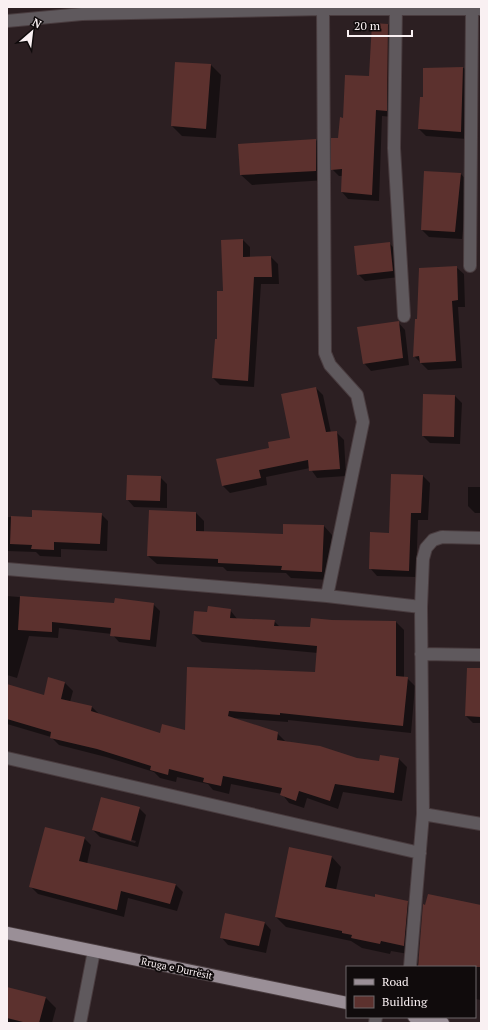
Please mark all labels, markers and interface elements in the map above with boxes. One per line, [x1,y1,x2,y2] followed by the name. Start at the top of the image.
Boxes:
[12,12,52,52] north arrow
[348,12,412,38] scale bar
[30,15,44,32] text: N
[354,18,381,33] text: 20 m
[140,955,214,982] street label: Rruga e Durrësit
[346,966,476,1018] legend
[382,974,409,989] text: Road
[382,994,428,1009] text: Building

